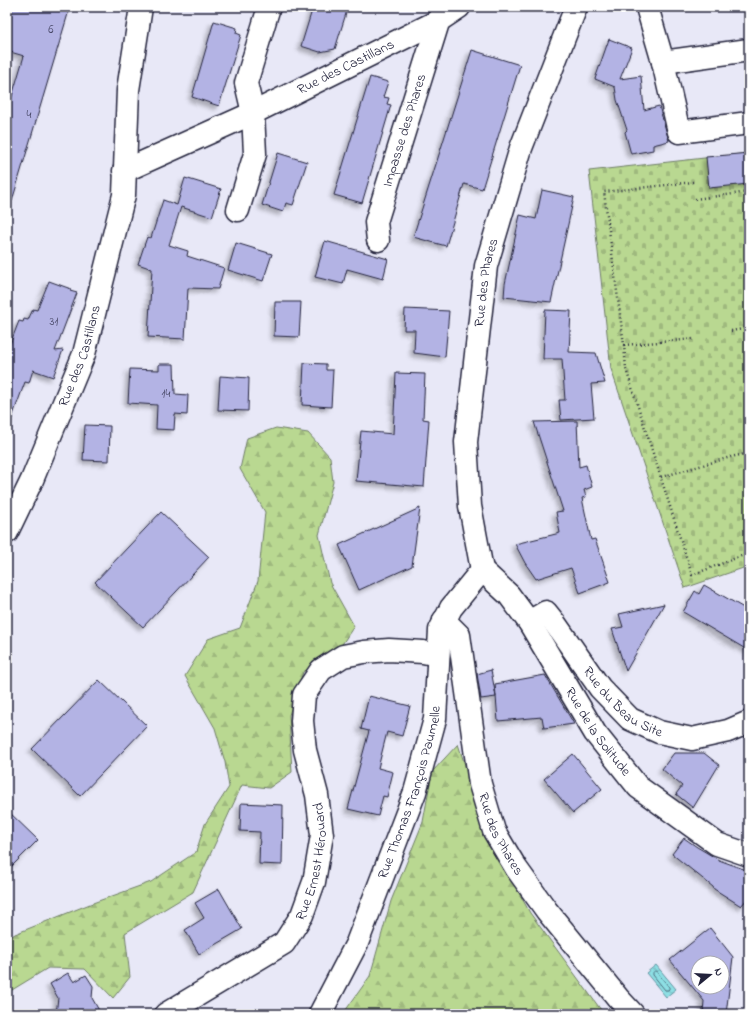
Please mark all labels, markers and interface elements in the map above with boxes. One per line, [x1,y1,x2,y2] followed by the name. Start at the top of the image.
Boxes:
[48,21,54,39] house number: 6
[293,34,398,100] street label: Rue des Castillans
[377,71,432,190] street label: Impasse des Phares
[27,106,32,124] house number: 4
[469,236,504,328] street label: Rue des Phares
[53,303,106,410] street label: Rue des Castillans
[50,313,59,331] house number: 31
[162,385,170,403] house number: 14
[578,662,665,743] street label: Rue du Beau Site
[560,683,636,781] street label: Rue de la Solitude
[372,705,446,882] street label: Rue Thomas François Paumelle
[473,790,529,880] street label: Rue des Phares
[290,801,333,925] street label: Rue Ernest Hérouard
[690,955,730,995] north arrow
[710,966,727,978] text: N

